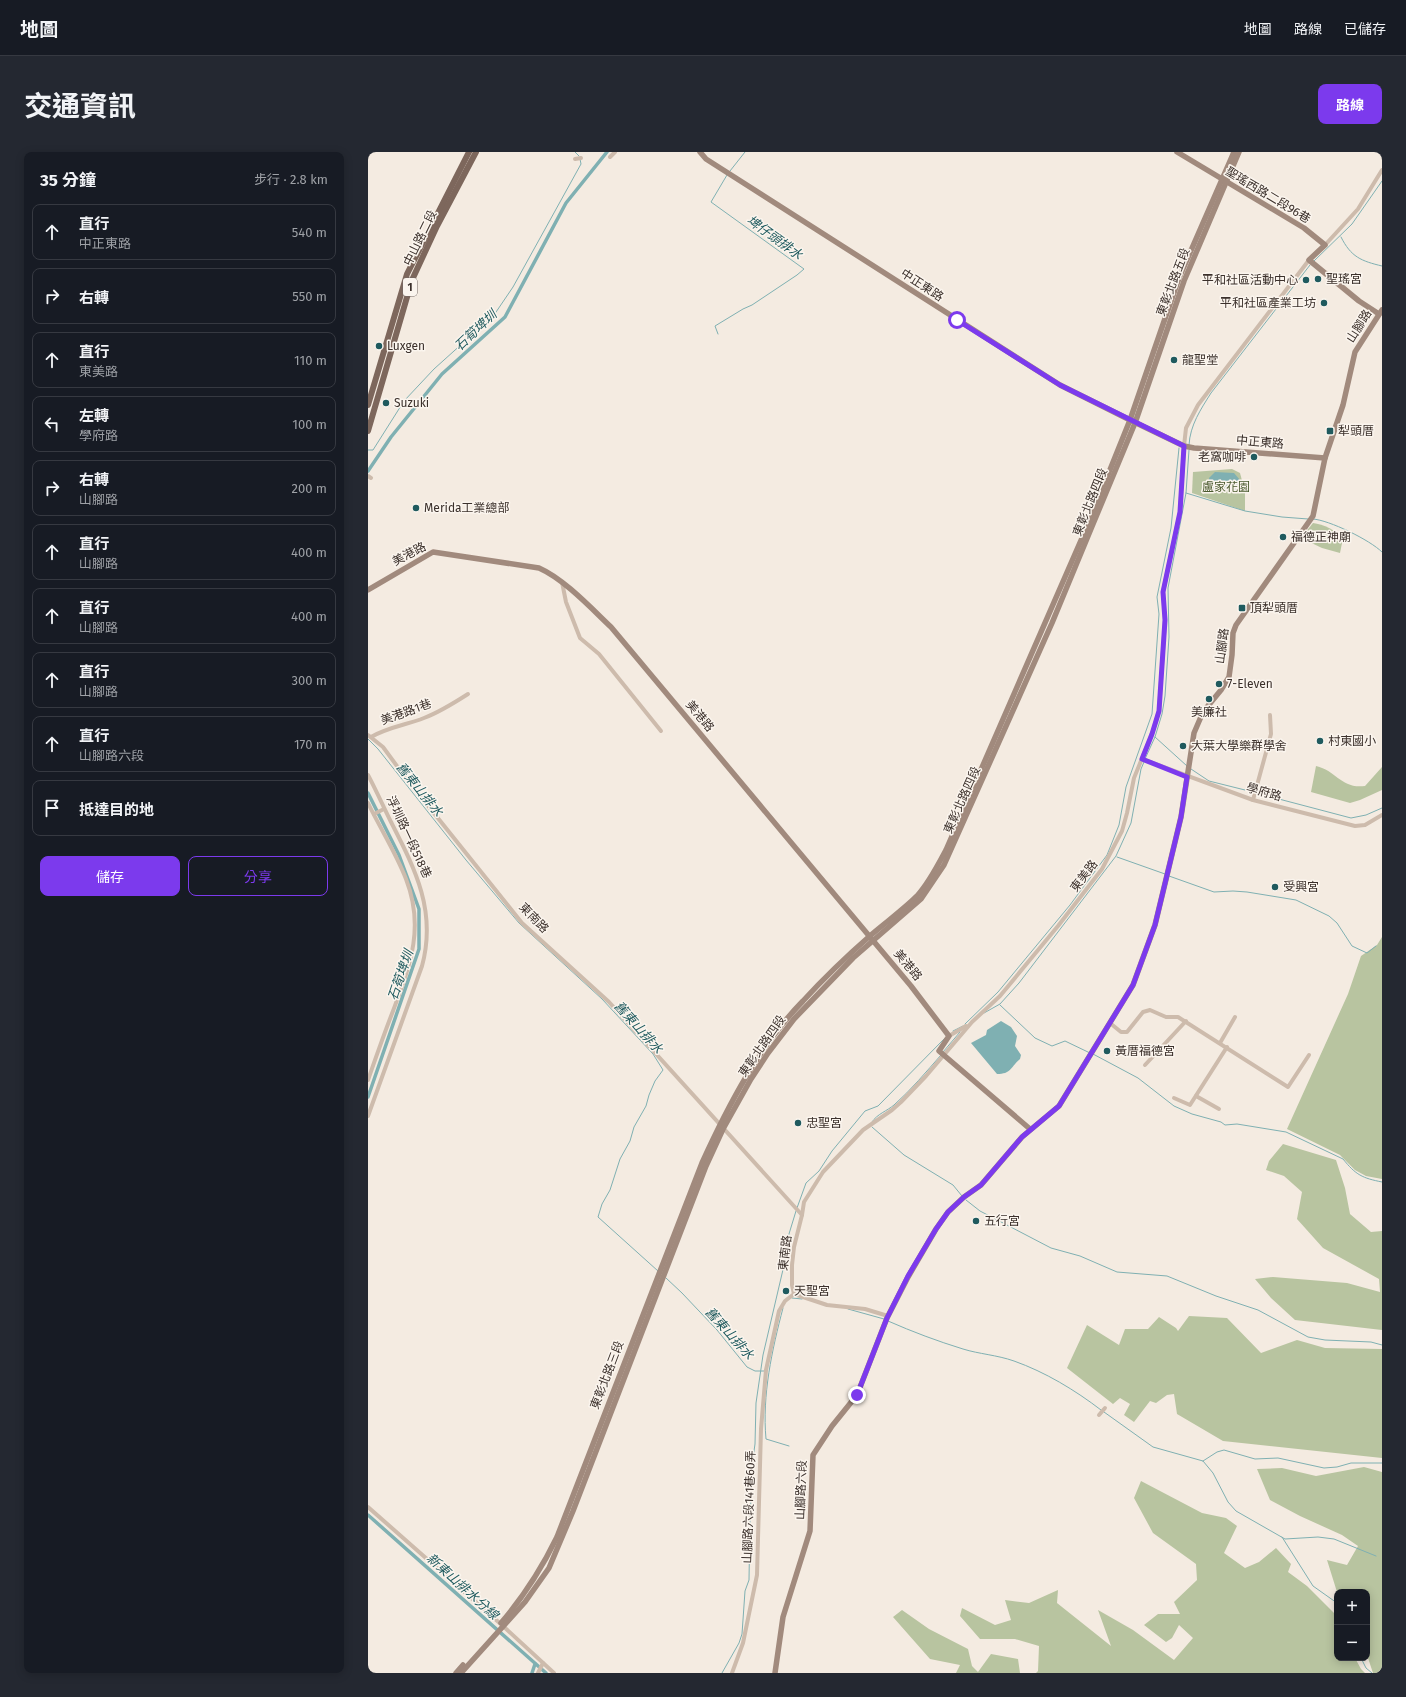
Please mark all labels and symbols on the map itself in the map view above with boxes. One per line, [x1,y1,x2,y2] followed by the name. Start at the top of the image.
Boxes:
[1223,164,1313,226] street label: 聖瑤西路二段96巷
[401,208,439,268] street label: 中山路二段
[744,212,806,263] water label: 埤仔頭排水
[1154,246,1192,318] street label: 東彰北路五段
[898,266,946,304] street label: 中正東路
[1326,272,1362,286] place label: 聖瑤宮
[1202,273,1298,287] place label: 平和社區活動中心
[1313,274,1323,284] marker: 聖瑤宮
[1301,275,1311,285] marker: 平和社區活動中心
[403,278,417,296] road number: 1
[1220,296,1316,310] place label: 平和社區產業工坊
[1319,298,1329,308] marker: 平和社區產業工坊
[451,306,501,354] water label: 石筍埤圳
[1344,307,1374,345] street label: 山腳路
[948,311,966,329] route start
[387,339,425,353] place label: Luxgen
[374,341,384,351] marker: Luxgen
[1182,353,1218,367] place label: 龍聖堂
[1169,355,1179,365] marker: 龍聖堂
[394,396,429,410] place label: Suzuki
[381,398,391,408] marker: Suzuki
[1338,424,1374,438] place label: 犁頭厝
[1325,426,1335,436] marker: 犁頭厝
[1235,433,1285,451] street label: 中正東路
[1198,450,1246,464] place label: 老窩咖啡
[1249,452,1259,462] marker: 老窩咖啡
[1070,466,1110,538] street label: 東彰北路四段
[1202,480,1250,494] park label: 盧家花園
[424,501,510,515] place label: Merida工業總部
[411,503,421,513] marker: Merida工業總部
[1291,530,1351,544] place label: 福德正神廟
[1278,532,1288,542] marker: 福德正神廟
[390,539,428,569] street label: 美港路
[1250,601,1298,615] place label: 頂犁頭厝
[1237,603,1247,613] marker: 頂犁頭厝
[1213,627,1231,665] street label: 山腳路
[1227,677,1273,691] place label: 7-Eleven
[1214,679,1224,689] marker: 7-Eleven
[1204,694,1214,704] marker: 美廉社
[379,696,433,728] street label: 美港路1巷
[683,698,717,734] street label: 美港路
[1191,705,1227,719] place label: 美廉社
[1328,734,1376,748] place label: 村東國小
[1315,736,1325,746] marker: 村東國小
[1191,739,1287,753] place label: 大葉大學樂群學舍
[1178,741,1188,751] marker: 大葉大學樂群學舍
[393,759,447,820] water label: 舊東山排水
[941,764,983,836] street label: 東彰北路四段
[1245,780,1283,804] street label: 學府路
[384,794,434,880] street label: 浮圳路一段518巷
[1068,857,1100,895] street label: 東美路
[1283,880,1319,894] place label: 受興宮
[1270,882,1280,892] marker: 受興宮
[516,900,552,936] street label: 東南路
[385,946,417,1002] water label: 石筍埤圳
[891,947,925,983] street label: 美港路
[611,998,667,1057] water label: 舊東山排水
[736,1012,788,1080] street label: 東彰北路四段
[1115,1044,1175,1058] place label: 黃厝福德宮
[1102,1046,1112,1056] marker: 黃厝福德宮
[806,1116,842,1130] place label: 忠聖宮
[793,1118,803,1128] marker: 忠聖宮
[984,1214,1020,1228] place label: 五行宮
[971,1216,981,1226] marker: 五行宮
[776,1234,794,1272] street label: 東南路
[794,1284,830,1298] place label: 天聖宮
[781,1286,791,1296] marker: 天聖宮
[702,1304,758,1363] water label: 舊東山排水
[588,1339,626,1411] street label: 東彰北路三段
[848,1386,866,1404] route end
[740,1450,758,1564] street label: 山腳路六段141巷60弄
[793,1460,809,1520] street label: 山腳路六段
[424,1550,503,1624] water label: 新東山排水分線

